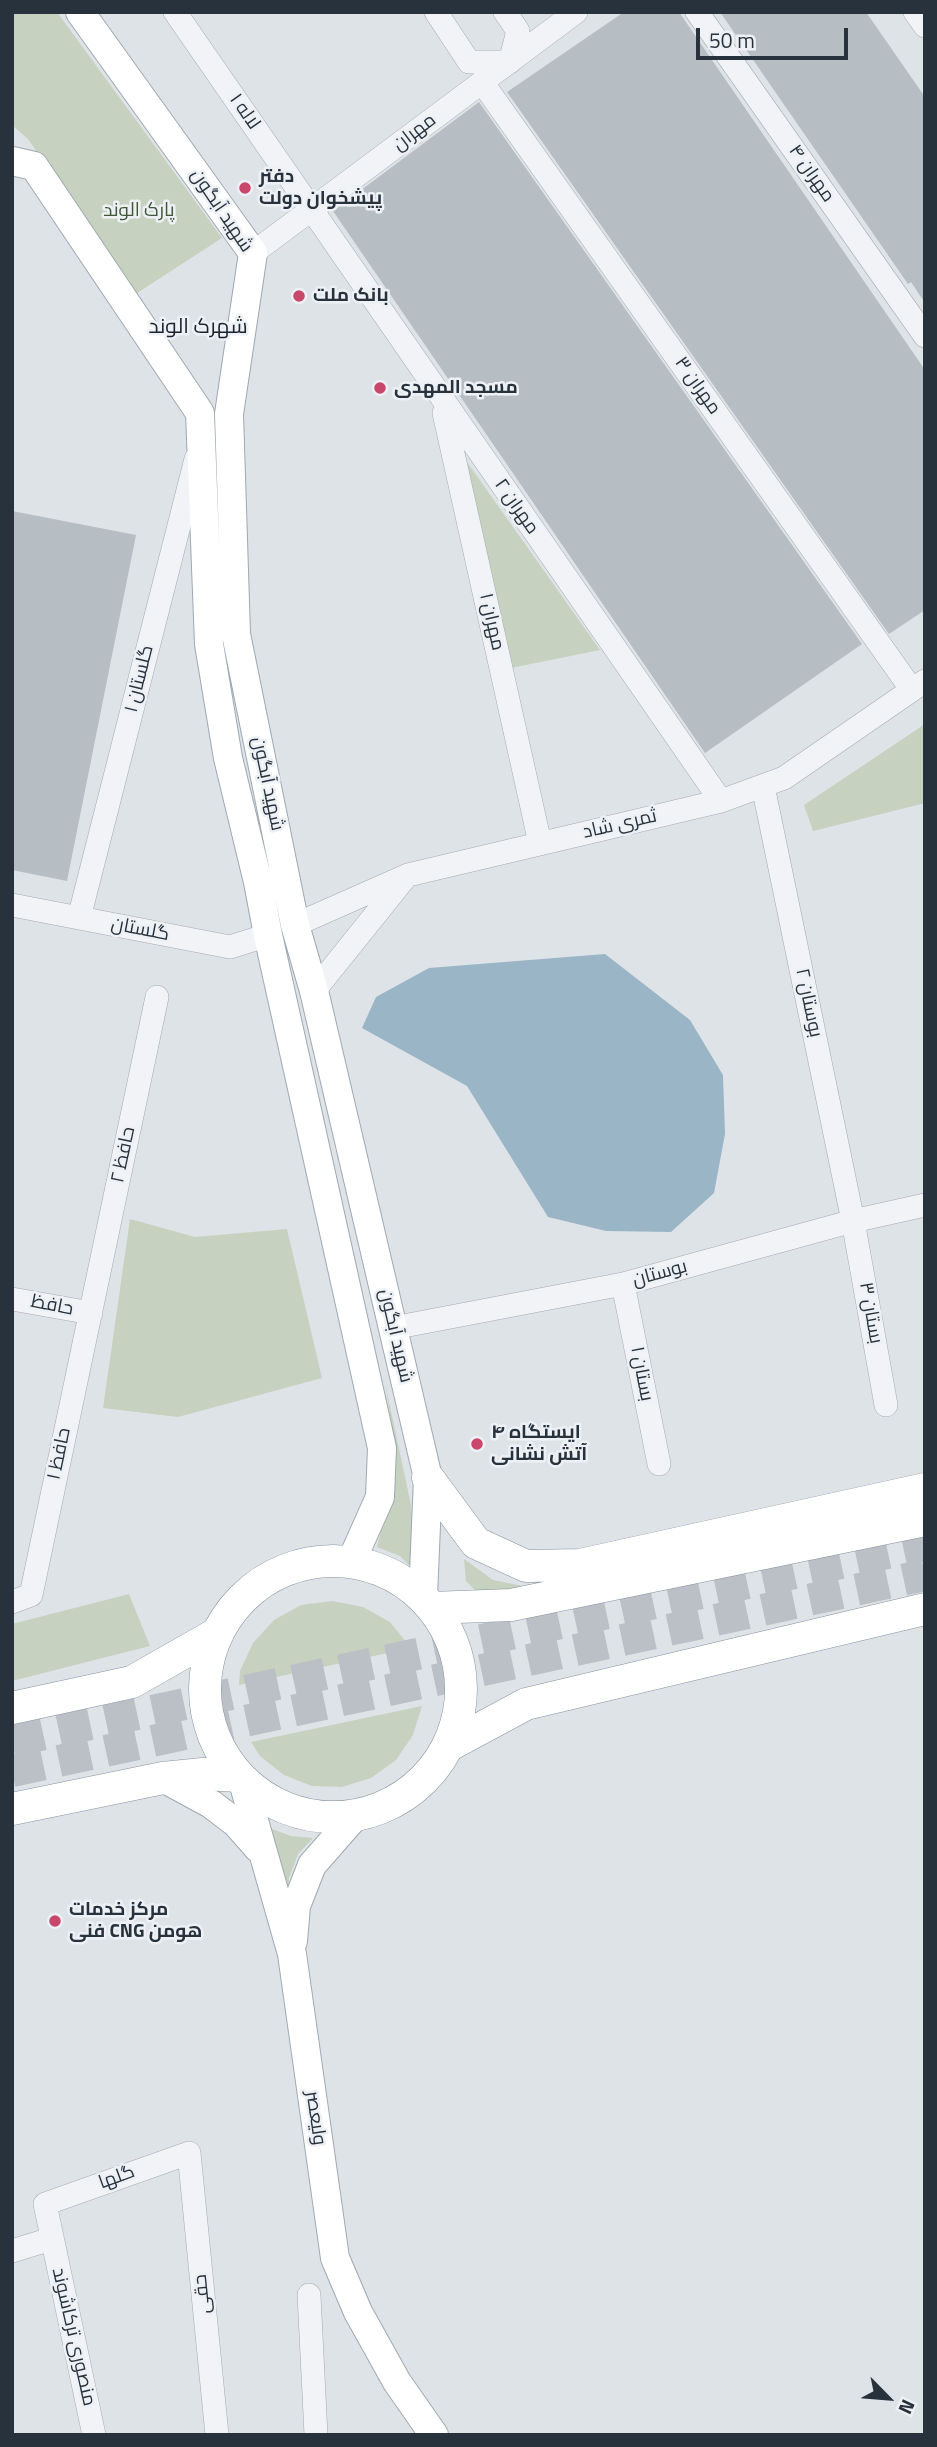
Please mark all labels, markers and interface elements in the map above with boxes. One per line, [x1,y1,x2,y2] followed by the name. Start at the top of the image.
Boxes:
[699,14,851,58] scale bar
[709,24,755,56] text: 50 m
[224,90,264,134] street label: لاله ۱
[389,109,441,157] street label: مهران
[783,141,839,207] street label: مهران ۴
[185,165,257,257] street label: شهید آبگون
[259,166,382,210] place label: دفتر پیشخوان دولت
[237,180,253,196] marker: دفتر پیشخوان دولت
[103,200,175,222] park label: پارک الوند
[313,285,389,307] place label: بانک ملت
[291,288,307,304] marker: بانک ملت
[148,315,248,341] district label: شهرک الوند
[669,353,725,419] street label: مهران ۳
[394,377,518,399] place label: مسجد المهدی
[372,380,388,396] marker: مسجد المهدی
[489,475,543,539] street label: مهران ۲
[473,591,509,653] street label: ۱ مهران
[121,643,159,715] street label: گلستان ۱
[246,735,288,833] street label: شهید آبگون
[581,805,659,845] street label: ثمری شاد
[109,913,171,947] street label: گلستان
[790,966,826,1040] street label: بوستان ۲
[107,1125,141,1185] street label: حافظ ۲
[630,1256,690,1292] street label: بوستان
[853,1280,887,1346] street label: بستان ۳
[373,1287,417,1385] street label: شهید آبگون
[29,1291,75,1321] street label: حافظ
[625,1345,657,1403] street label: بستان ۱
[491,1422,587,1466] place label: ایستگاه ۴ آتش نشانی
[43,1426,77,1482] street label: حافظ ۱
[469,1436,485,1452] marker: ایستگاه ۴ آتش نشانی
[69,1899,202,1943] place label: مرکز خدمات فنی CNG هومن
[47,1913,63,1929] marker: مرکز خدمات فنی CNG هومن
[300,2089,330,2147] street label: ولیعصر
[96,2161,138,2195] street label: گلها
[46,2266,100,2408] street label: منصوری ترکاشوند
[190,2273,216,2315] street label: حقی
[853,2363,923,2433] north arrow
[892,2395,923,2419] text: N

